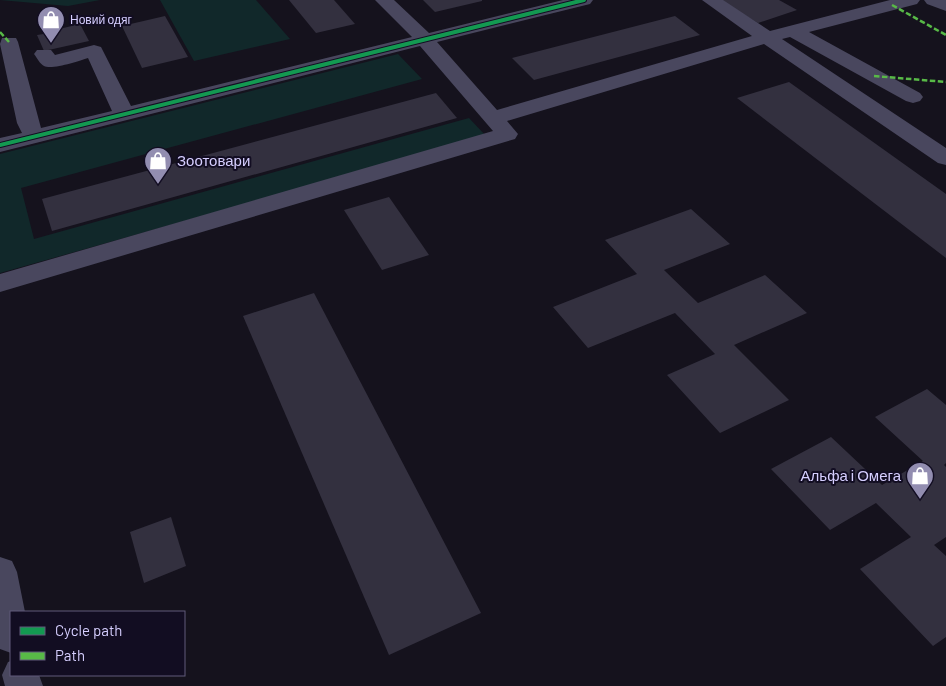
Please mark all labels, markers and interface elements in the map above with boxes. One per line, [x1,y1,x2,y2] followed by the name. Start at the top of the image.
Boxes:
[36,5,66,44] shop icon: Новий одяг
[70,12,132,27] place label: Новий одяг
[143,146,173,185] shop icon: Зоотовари
[177,151,250,169] place label: Зоотовари
[905,461,935,500] shop icon: Альфа і Омега
[801,466,902,484] place label: Альфа і Омега
[10,611,185,676] legend
[55,621,122,639] text: Cycle path
[55,646,85,664] text: Path

